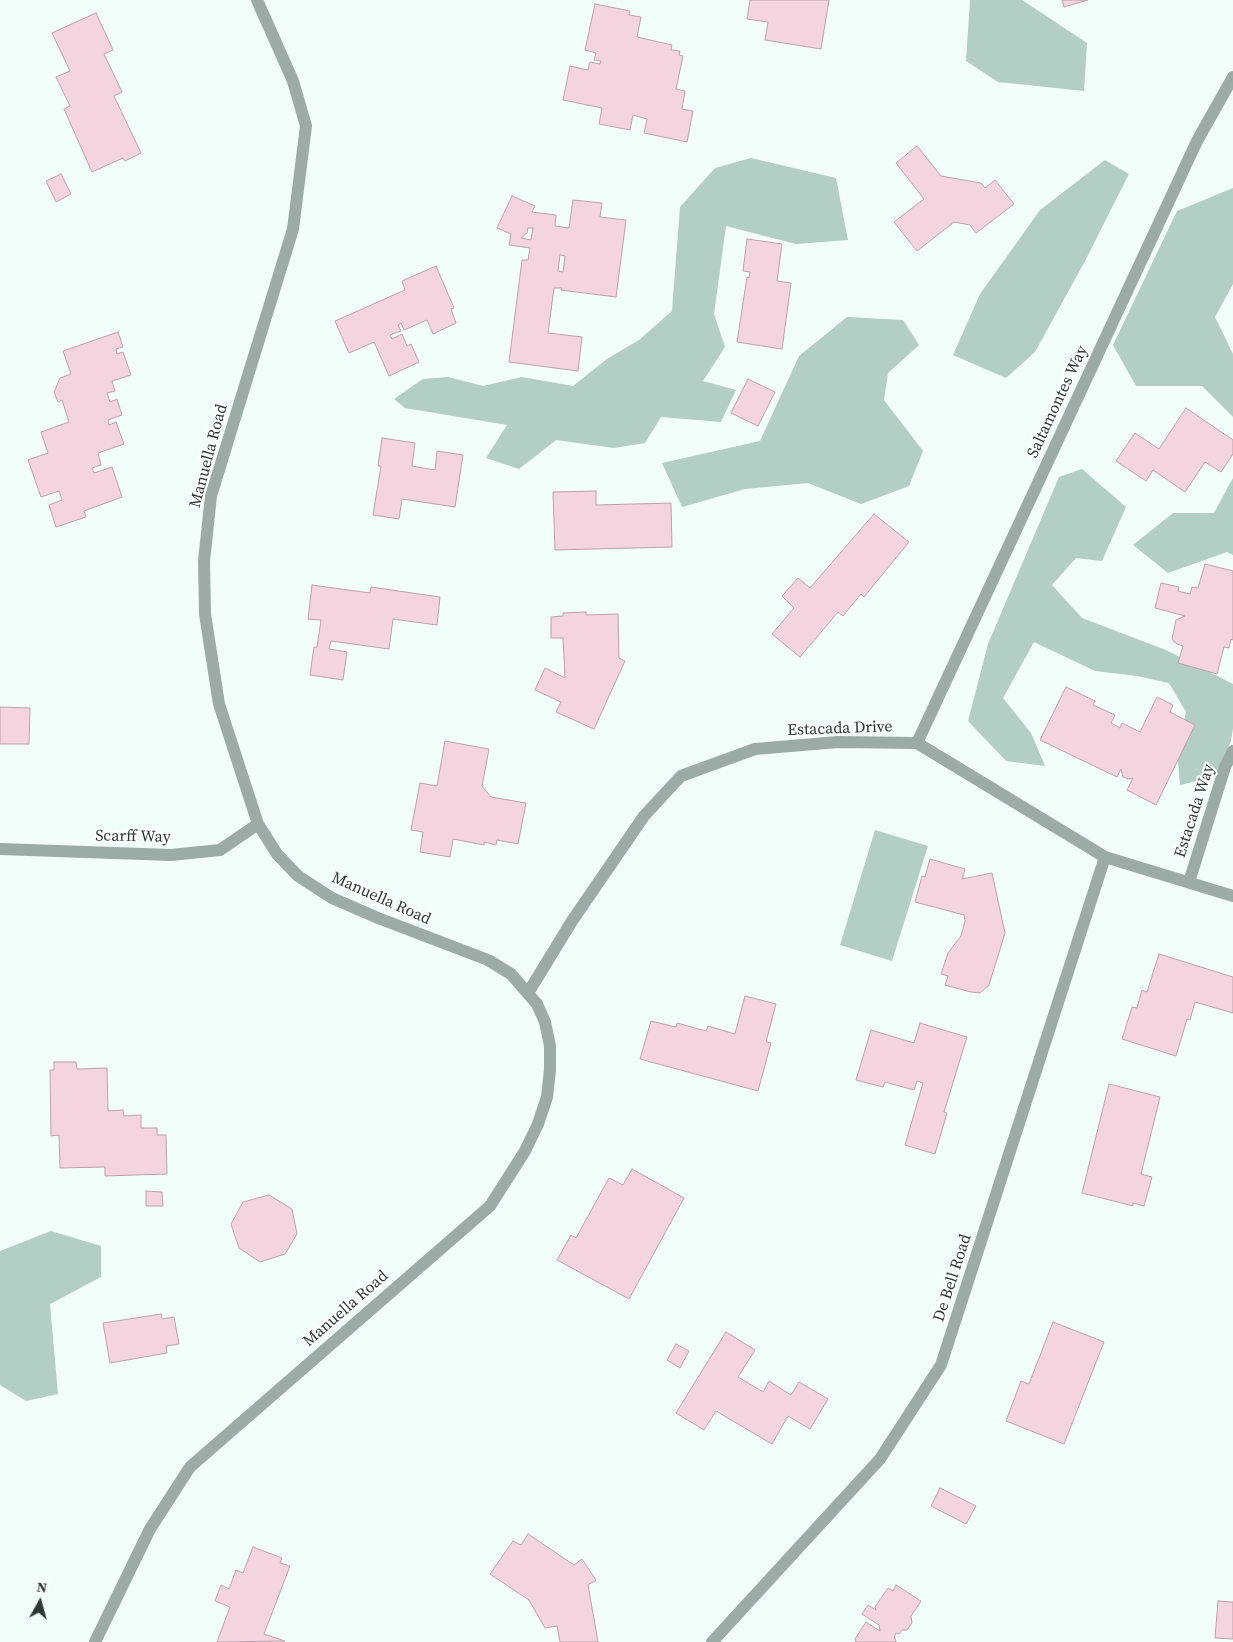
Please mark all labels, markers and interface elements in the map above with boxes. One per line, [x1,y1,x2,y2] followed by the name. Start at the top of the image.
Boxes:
[1024,343,1092,461] street label: Saltamontes Way
[186,402,232,510] street label: Manuella Road
[787,718,893,740] street label: Estacada Drive
[1171,762,1219,860] street label: Estacada Way
[95,827,171,847] street label: Scarff Way
[328,869,434,929] street label: Manuella Road
[930,1232,976,1324] street label: De Bell Road
[300,1267,392,1351] street label: Manuella Road
[15,1577,65,1627] north arrow
[36,1577,48,1598] text: N

